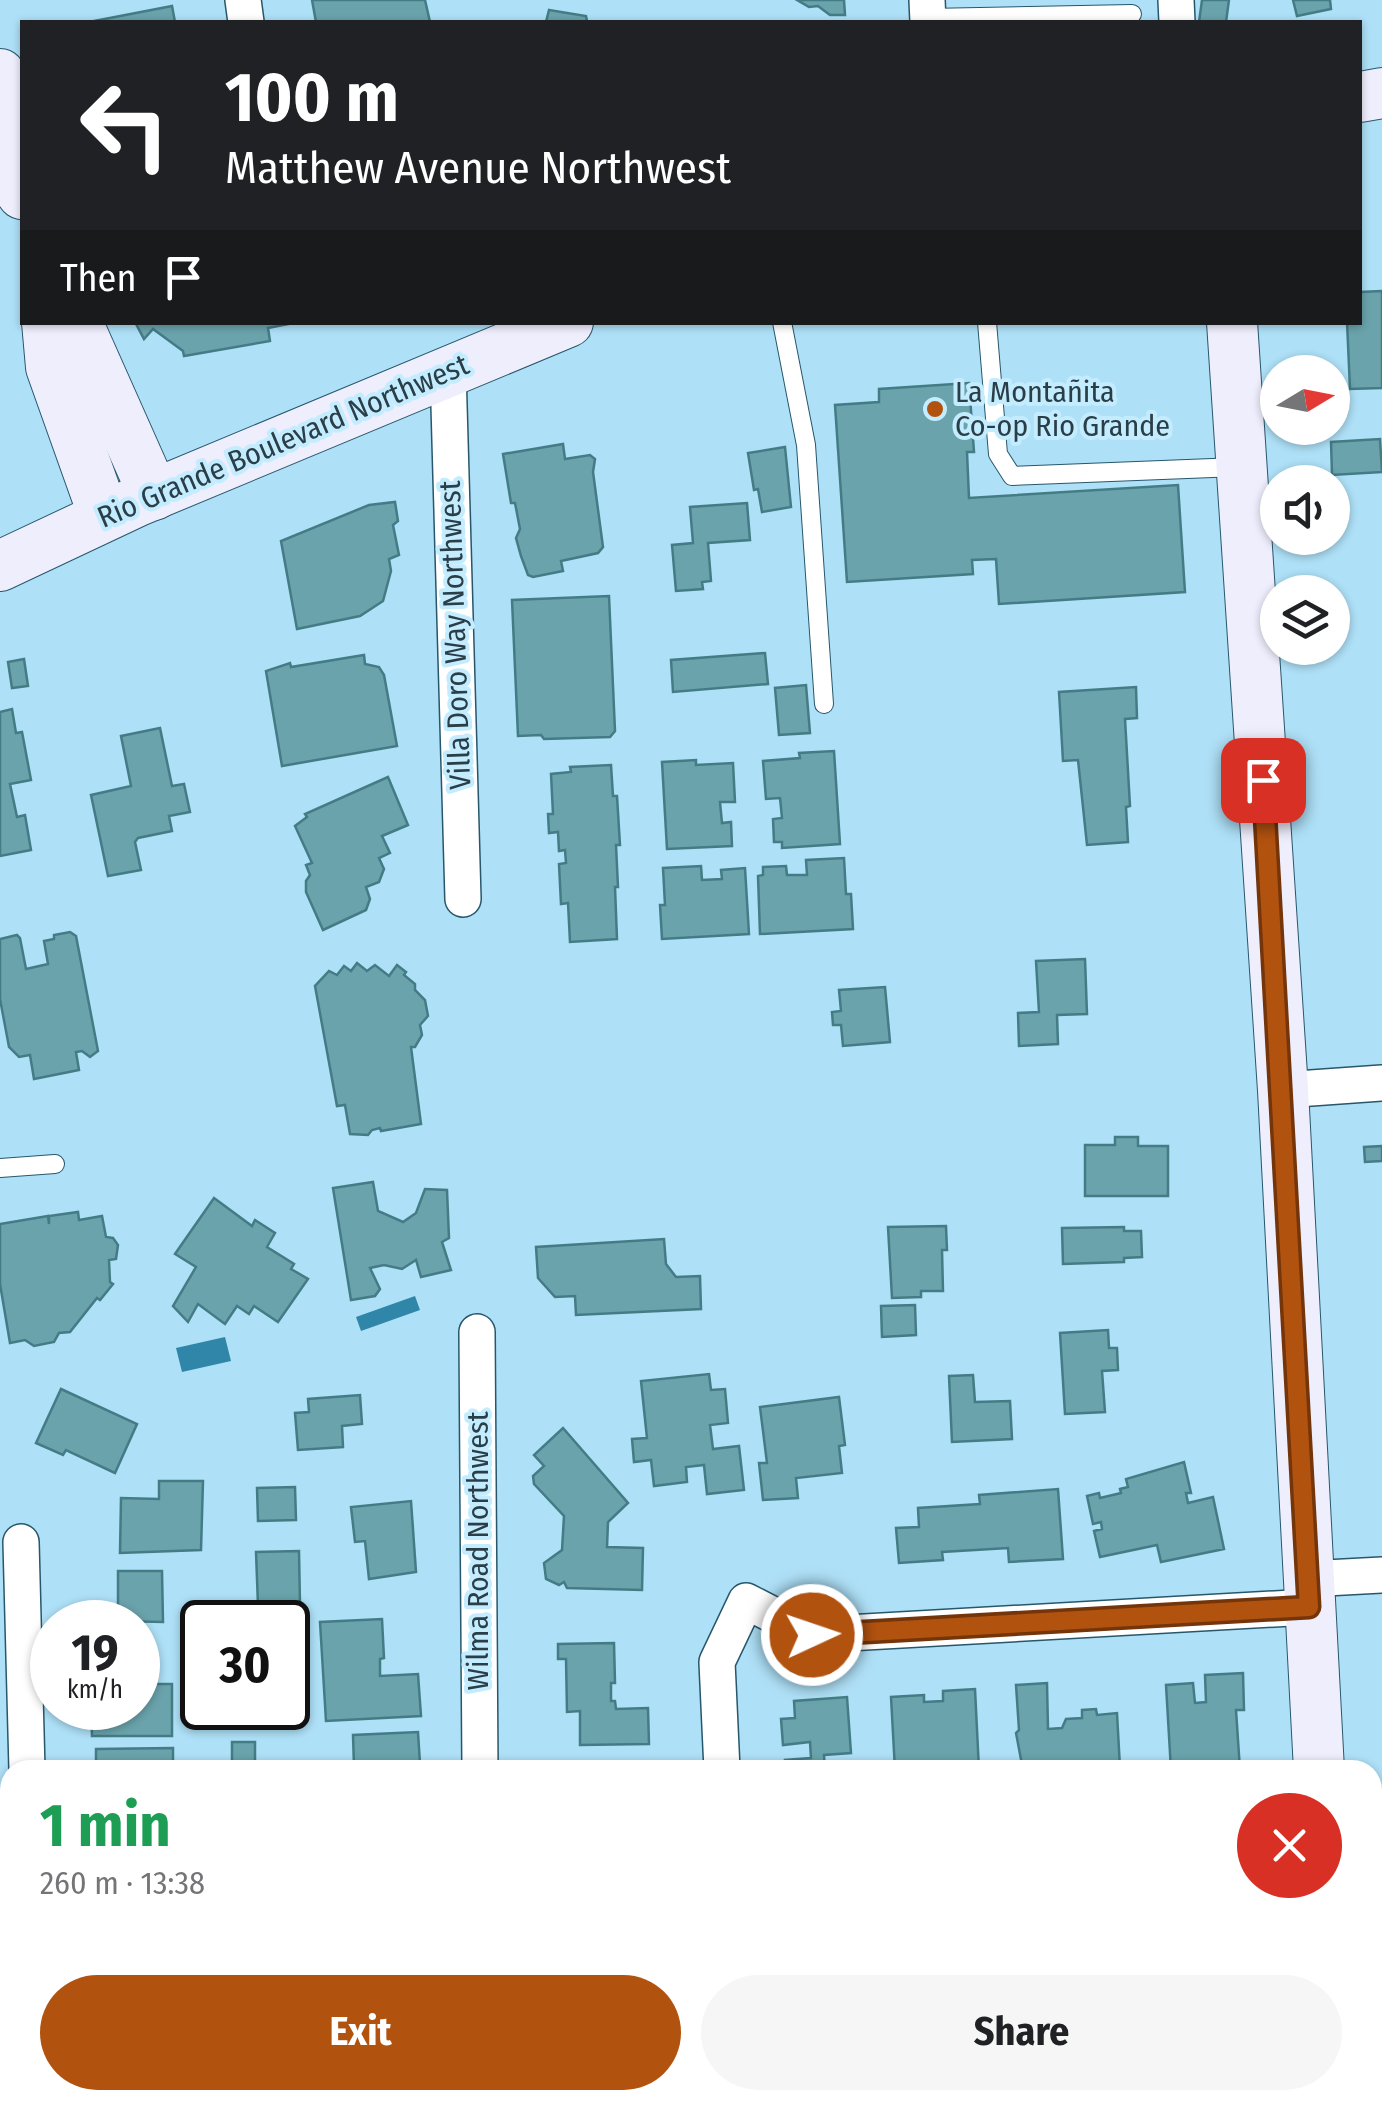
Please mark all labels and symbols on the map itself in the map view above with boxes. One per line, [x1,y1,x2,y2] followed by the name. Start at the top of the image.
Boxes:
[92,346,474,536] street label: Rio Grande Boulevard Northwest
[1260,355,1350,445] north arrow
[955,374,1170,444] place label: La Montañita Co-op Rio Grande
[924,398,946,420] marker: La Montañita Co-op Rio Grande
[432,480,478,790] street label: Villa Doro Way Northwest
[1221,738,1306,823] pin
[460,1411,496,1691] street label: Wilma Road Northwest
[760,1583,864,1687] position arrow
[180,1600,310,1730] speed limit sign: 30

